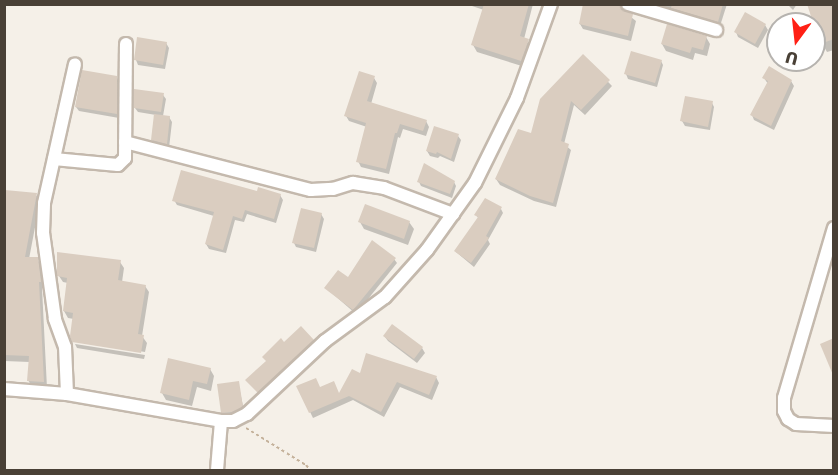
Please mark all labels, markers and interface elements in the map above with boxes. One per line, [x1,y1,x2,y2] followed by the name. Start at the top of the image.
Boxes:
[766,12,826,72] north arrow
[783,47,800,69] text: U

